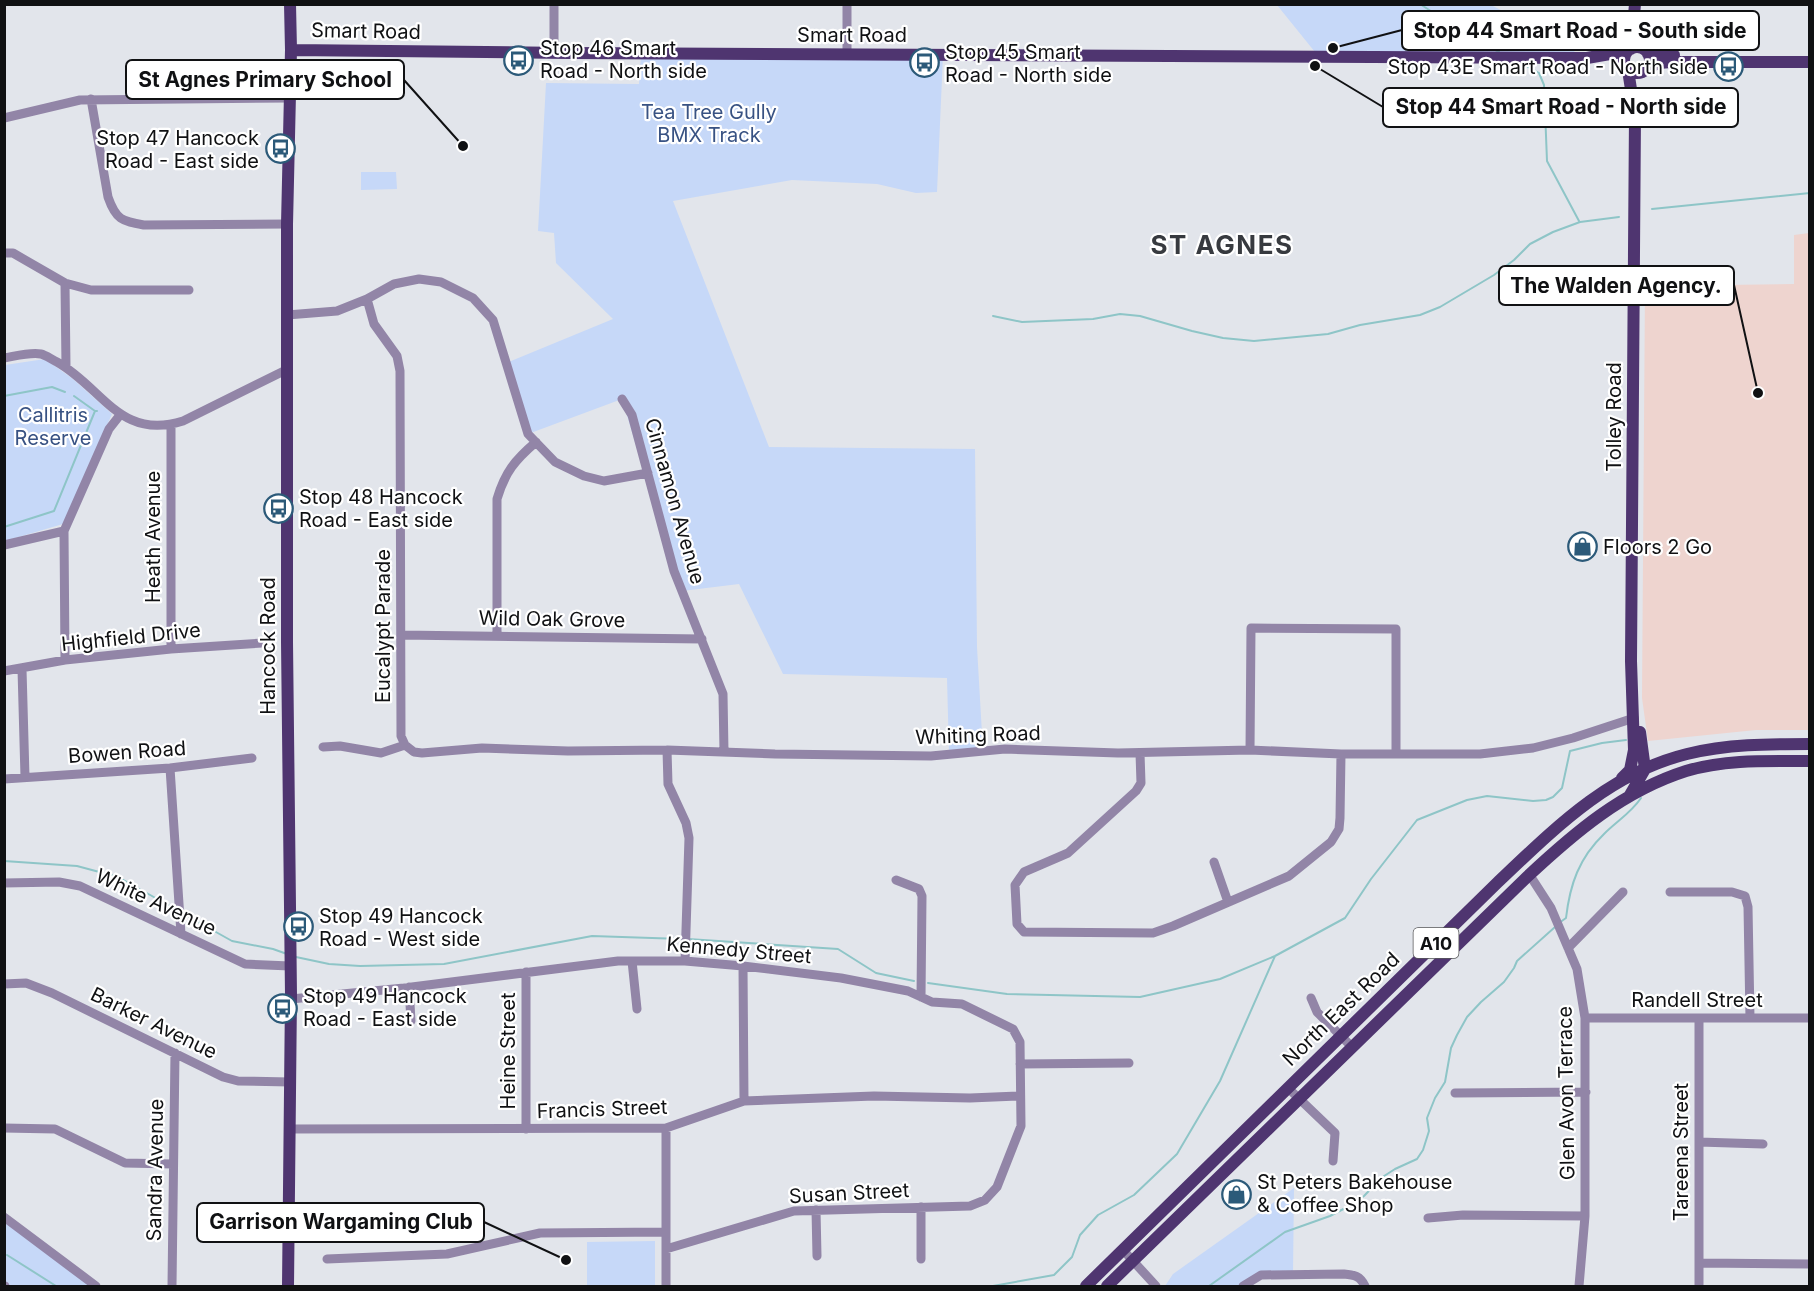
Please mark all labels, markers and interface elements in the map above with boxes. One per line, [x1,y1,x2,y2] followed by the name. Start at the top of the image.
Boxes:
[1402,11,1759,50] callout: Stop 44 Smart Road - South side
[311,18,421,44] street label: Smart Road
[1414,18,1746,43] text: Stop 44 Smart Road - South side
[797,23,907,47] street label: Smart Road
[540,36,707,83] place label: Stop 46 Smart Road - North side
[945,40,1112,87] place label: Stop 45 Smart Road - North side
[503,44,535,76] bus stop icon: Stop 46 Smart Road - North side
[908,47,940,79] bus stop icon: Stop 45 Smart Road - North side
[1713,51,1745,83] bus stop icon: Stop 43E Smart Road - North side
[1388,55,1708,79] place label: Stop 43E Smart Road - North side
[126,60,404,99] callout: St Agnes Primary School
[138,67,392,92] text: St Agnes Primary School
[1383,88,1738,127] callout: Stop 44 Smart Road - North side
[1395,94,1727,119] text: Stop 44 Smart Road - North side
[641,100,777,147] park label: Tea Tree Gully BMX Track
[96,126,259,173] place label: Stop 47 Hancock Road - East side
[264,133,296,165] bus stop icon: Stop 47 Hancock Road - East side
[1150,229,1294,260] district label: ST AGNES
[1499,266,1734,305] callout: The Walden Agency.
[1510,273,1722,298] text: The Walden Agency.
[1602,362,1626,472] street label: Tolley Road
[15,403,91,450] park label: Callitris Reserve
[640,415,710,587] street label: Cinnamon Avenue
[141,471,165,603] street label: Heath Avenue
[299,485,463,532] place label: Stop 48 Hancock Road - East side
[262,493,294,525] bus stop icon: Stop 48 Hancock Road - East side
[1566,531,1598,563] shop icon: Floors 2 Go
[1603,535,1712,559] place label: Floors 2 Go
[371,549,395,703] street label: Eucalypt Parade
[256,577,280,715] street label: Hancock Road
[478,606,626,632] street label: Wild Oak Grove
[60,618,202,656] street label: Highfield Drive
[915,721,1041,749] street label: Whiting Road
[67,736,187,768] street label: Bowen Road
[92,864,220,940] street label: White Avenue
[319,904,483,951] place label: Stop 49 Hancock Road - West side
[282,911,314,943] bus stop icon: Stop 49 Hancock Road - West side
[1414,928,1458,958] road number: A10
[666,932,813,968] street label: Kennedy Street
[1278,947,1404,1071] street label: North East Road
[87,982,221,1064] street label: Barker Avenue
[303,984,467,1031] place label: Stop 49 Hancock Road - East side
[1631,988,1763,1012] street label: Randell Street
[266,992,298,1024] bus stop icon: Stop 49 Hancock Road - East side
[496,992,520,1109] street label: Heine Street
[1552,1006,1580,1180] street label: Glen Avon Terrace
[1669,1082,1693,1221] street label: Tareena Street
[536,1095,668,1123] street label: Francis Street
[142,1098,168,1242] street label: Sandra Avenue
[1257,1170,1452,1217] place label: St Peters Bakehouse & Coffee Shop
[788,1178,910,1208] street label: Susan Street
[1220,1178,1252,1210] shop icon: St Peters Bakehouse & Coffee Shop
[197,1203,484,1242] callout: Garrison Wargaming Club
[209,1209,473,1234] text: Garrison Wargaming Club

